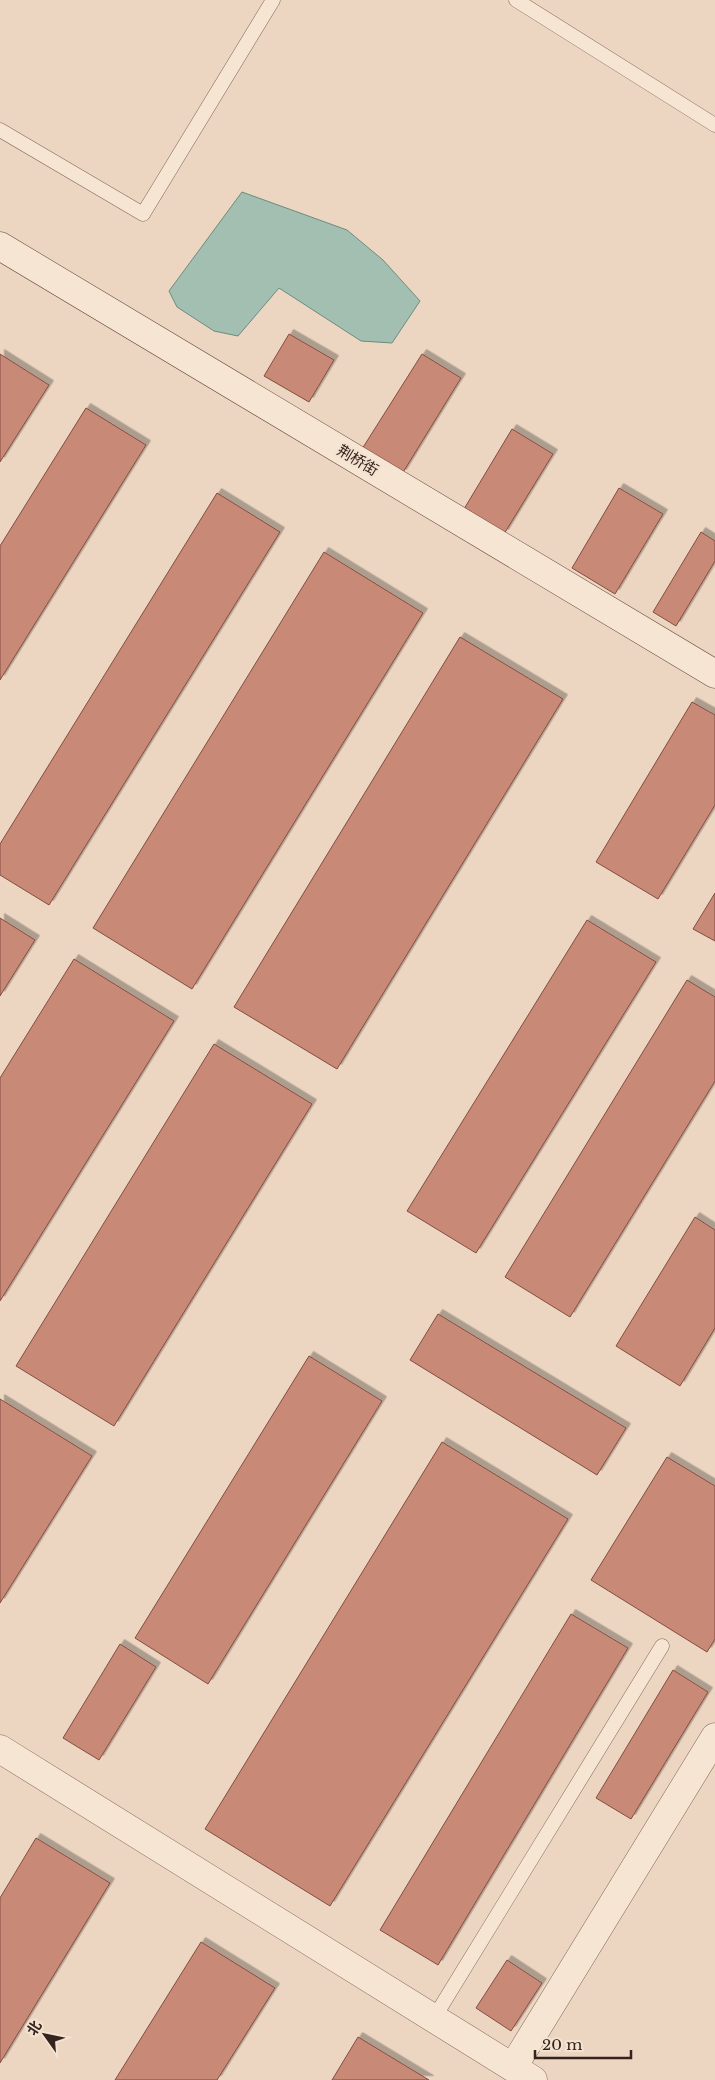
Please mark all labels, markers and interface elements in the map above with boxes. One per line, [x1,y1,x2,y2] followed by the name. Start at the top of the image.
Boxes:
[334,440,382,480] street label: 荆桥街
[20,2010,70,2060] north arrow
[23,2017,45,2039] text: 北
[535,2028,631,2060] scale bar
[542,2035,582,2054] text: 20 m

